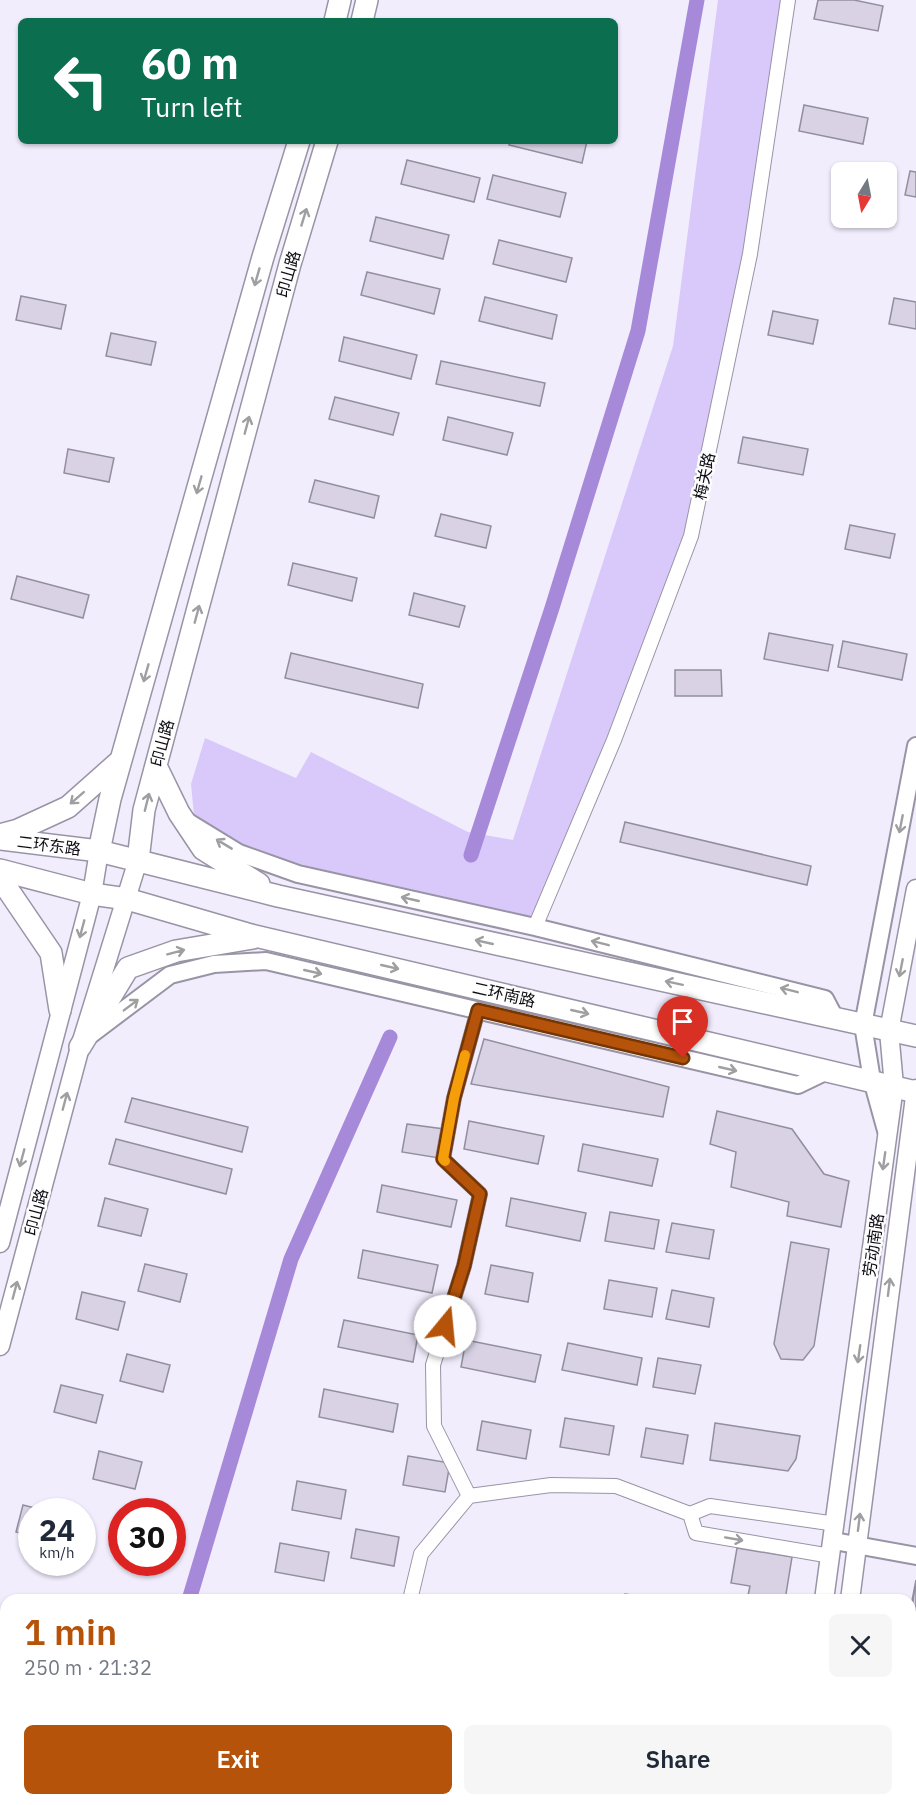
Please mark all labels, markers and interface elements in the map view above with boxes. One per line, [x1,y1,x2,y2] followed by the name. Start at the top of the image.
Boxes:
[141,36,239,91] text: 60 m
[42,42,120,120] icon: left
[141,89,242,124] text: Turn left
[831,162,897,228] north arrow
[831,162,897,228] map controls
[299,208,310,227] one-way arrow
[272,248,304,300] street label: 印山路
[251,267,262,286] one-way arrow
[242,416,253,435] one-way arrow
[689,450,719,502] street label: 梅关路
[192,475,204,494] one-way arrow
[191,604,203,623] one-way arrow
[139,663,151,682] one-way arrow
[146,717,178,769] street label: 印山路
[69,792,85,805] one-way arrow
[141,793,153,812] one-way arrow
[895,814,906,834] one-way arrow
[16,831,82,859] street label: 二环东路
[216,837,233,849] one-way arrow
[401,893,420,905] one-way arrow
[76,919,87,938] one-way arrow
[475,935,494,947] one-way arrow
[591,937,610,949] one-way arrow
[166,946,185,957] one-way arrow
[895,957,906,977] one-way arrow
[380,962,399,974] one-way arrow
[303,967,322,978] one-way arrow
[471,977,537,1011] street label: 二环南路
[665,977,684,989] one-way arrow
[780,984,799,996] one-way arrow
[657,996,708,1058] pin
[122,998,138,1011] one-way arrow
[666,1005,699,1038] icon: arrive
[570,1006,589,1018] one-way arrow
[718,1063,737,1075] one-way arrow
[60,1092,72,1111] one-way arrow
[16,1148,27,1167] one-way arrow
[879,1150,890,1170] one-way arrow
[20,1186,52,1238] street label: 印山路
[859,1212,887,1278] street label: 劳动南路
[884,1277,895,1297] one-way arrow
[10,1280,21,1299] one-way arrow
[413,1294,477,1358] position arrow
[853,1343,864,1363] one-way arrow
[108,1498,186,1576] speed limit sign: 30
[39,1510,75,1549] text: 24
[854,1512,865,1532] one-way arrow
[724,1534,743,1545] one-way arrow
[39,1543,75,1562] text: km/h
[24,1608,117,1655] text: 1 min
[829,1614,892,1677] button: close
[24,1654,152,1681] text: 250 m · 21:32
[24,1725,452,1794] button: Exit
[464,1725,892,1794] button: Share

